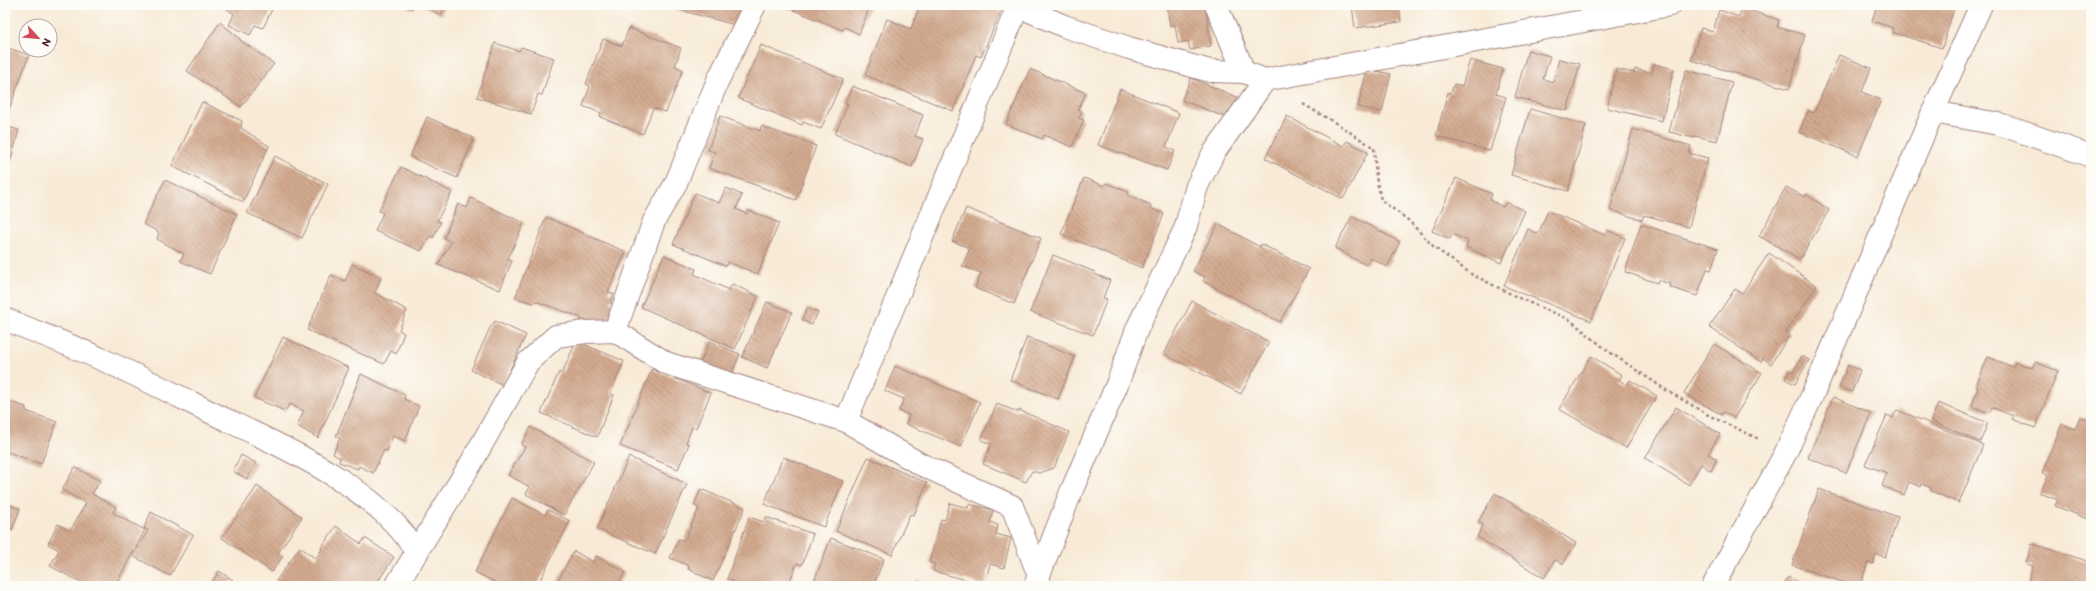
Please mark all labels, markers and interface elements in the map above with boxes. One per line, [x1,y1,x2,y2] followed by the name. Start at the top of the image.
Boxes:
[18,18,58,58] north arrow
[39,36,54,49] text: N

